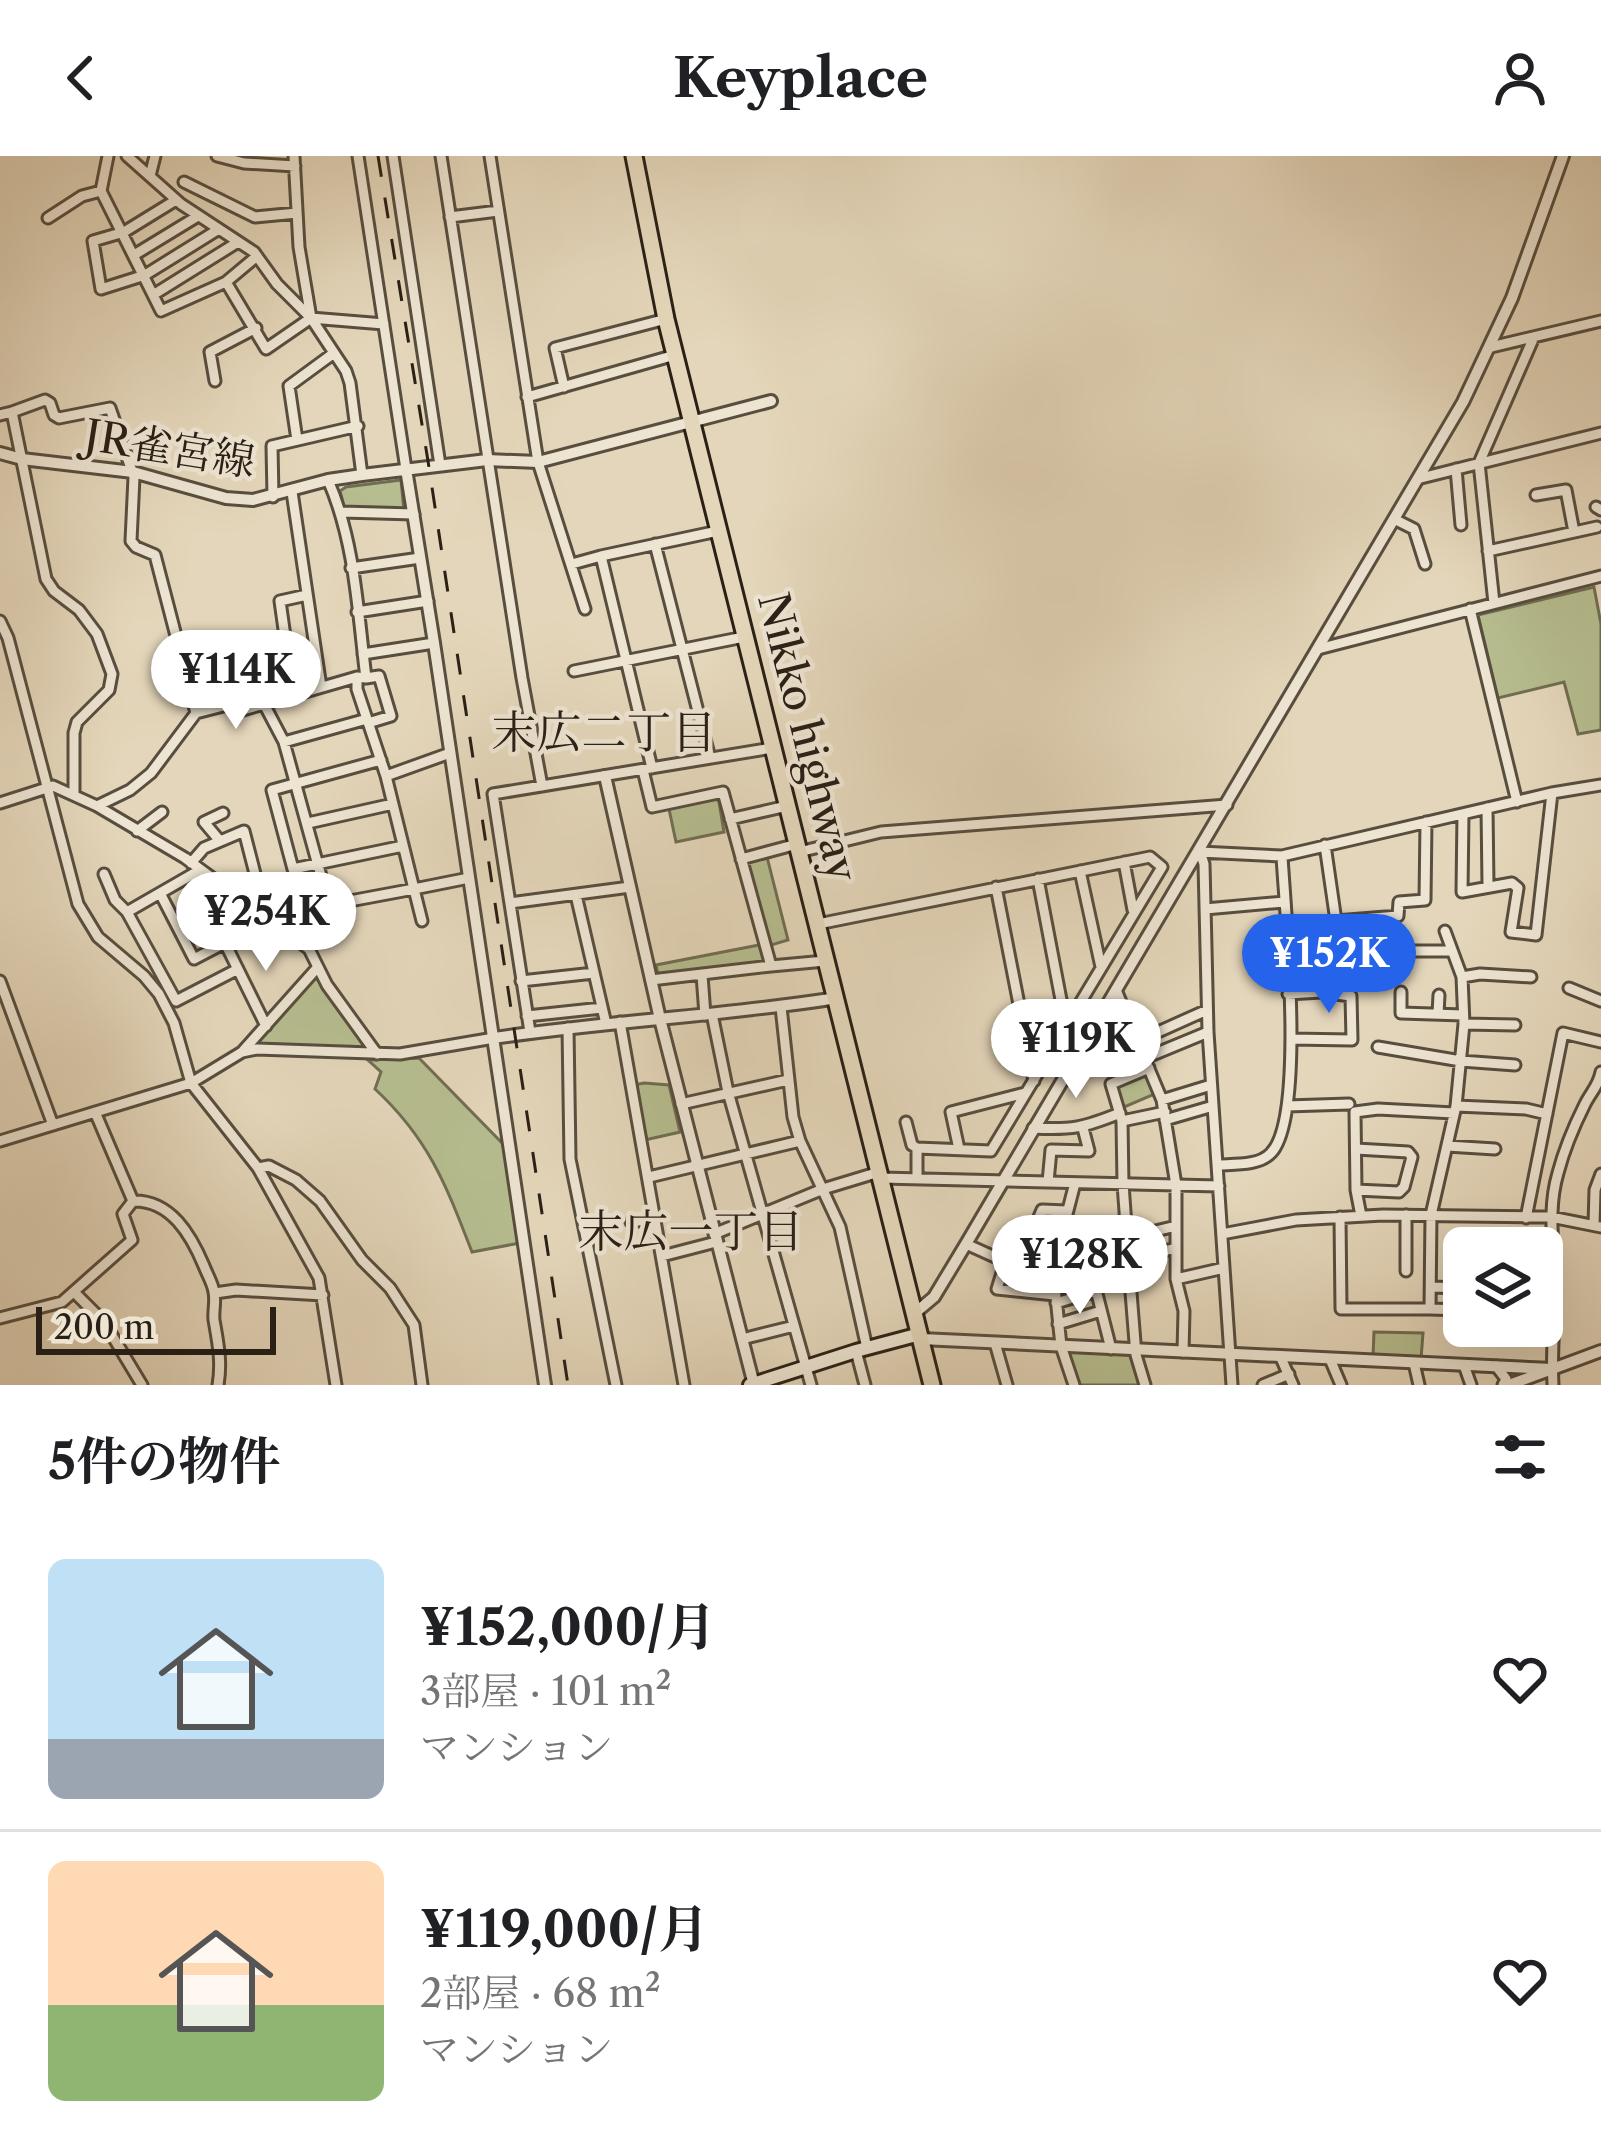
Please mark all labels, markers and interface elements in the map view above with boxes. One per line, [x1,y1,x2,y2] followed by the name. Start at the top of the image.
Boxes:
[48,45,114,111] icon: back
[673,45,928,111] text: Keyplace
[1487,45,1553,111] icon: person
[75,408,259,487] street label: JR雀宮線
[747,587,869,887] street label: Nikko highway
[152,630,320,732] pin: ¥114K
[178,645,294,693] text: ¥114K
[491,704,717,760] district label: 末広二丁目
[182,872,350,974] pin: ¥254K
[203,887,329,935] text: ¥254K
[1245,914,1413,1016] pin: ¥152K
[1269,929,1389,977] text: ¥152K
[992,999,1160,1101] pin: ¥119K
[1018,1014,1134,1062] text: ¥119K
[578,1203,804,1259] district label: 末広一丁目
[996,1215,1164,1317] pin: ¥128K
[1443,1227,1563,1347] map controls
[1443,1227,1563,1347] button: layers
[1019,1230,1141,1278] text: ¥128K
[36,1301,276,1354] scale bar
[54,1307,154,1348] text: 200 m
[1487,1424,1553,1490] icon: filters
[48,1430,280,1492] text: 5件の物件
[420,1596,716,1658] text: ¥152,000/月
[144,1607,288,1751] icon: home
[1487,1646,1553,1712] icon: heart
[420,1667,671,1715] text: 3部屋 · 101 m²
[420,1723,613,1771] text: マンション
[420,1898,709,1960] text: ¥119,000/月
[144,1909,288,2053] icon: home
[1487,1948,1553,2014] icon: heart
[420,1969,661,2017] text: 2部屋 · 68 m²
[420,2025,613,2073] text: マンション

